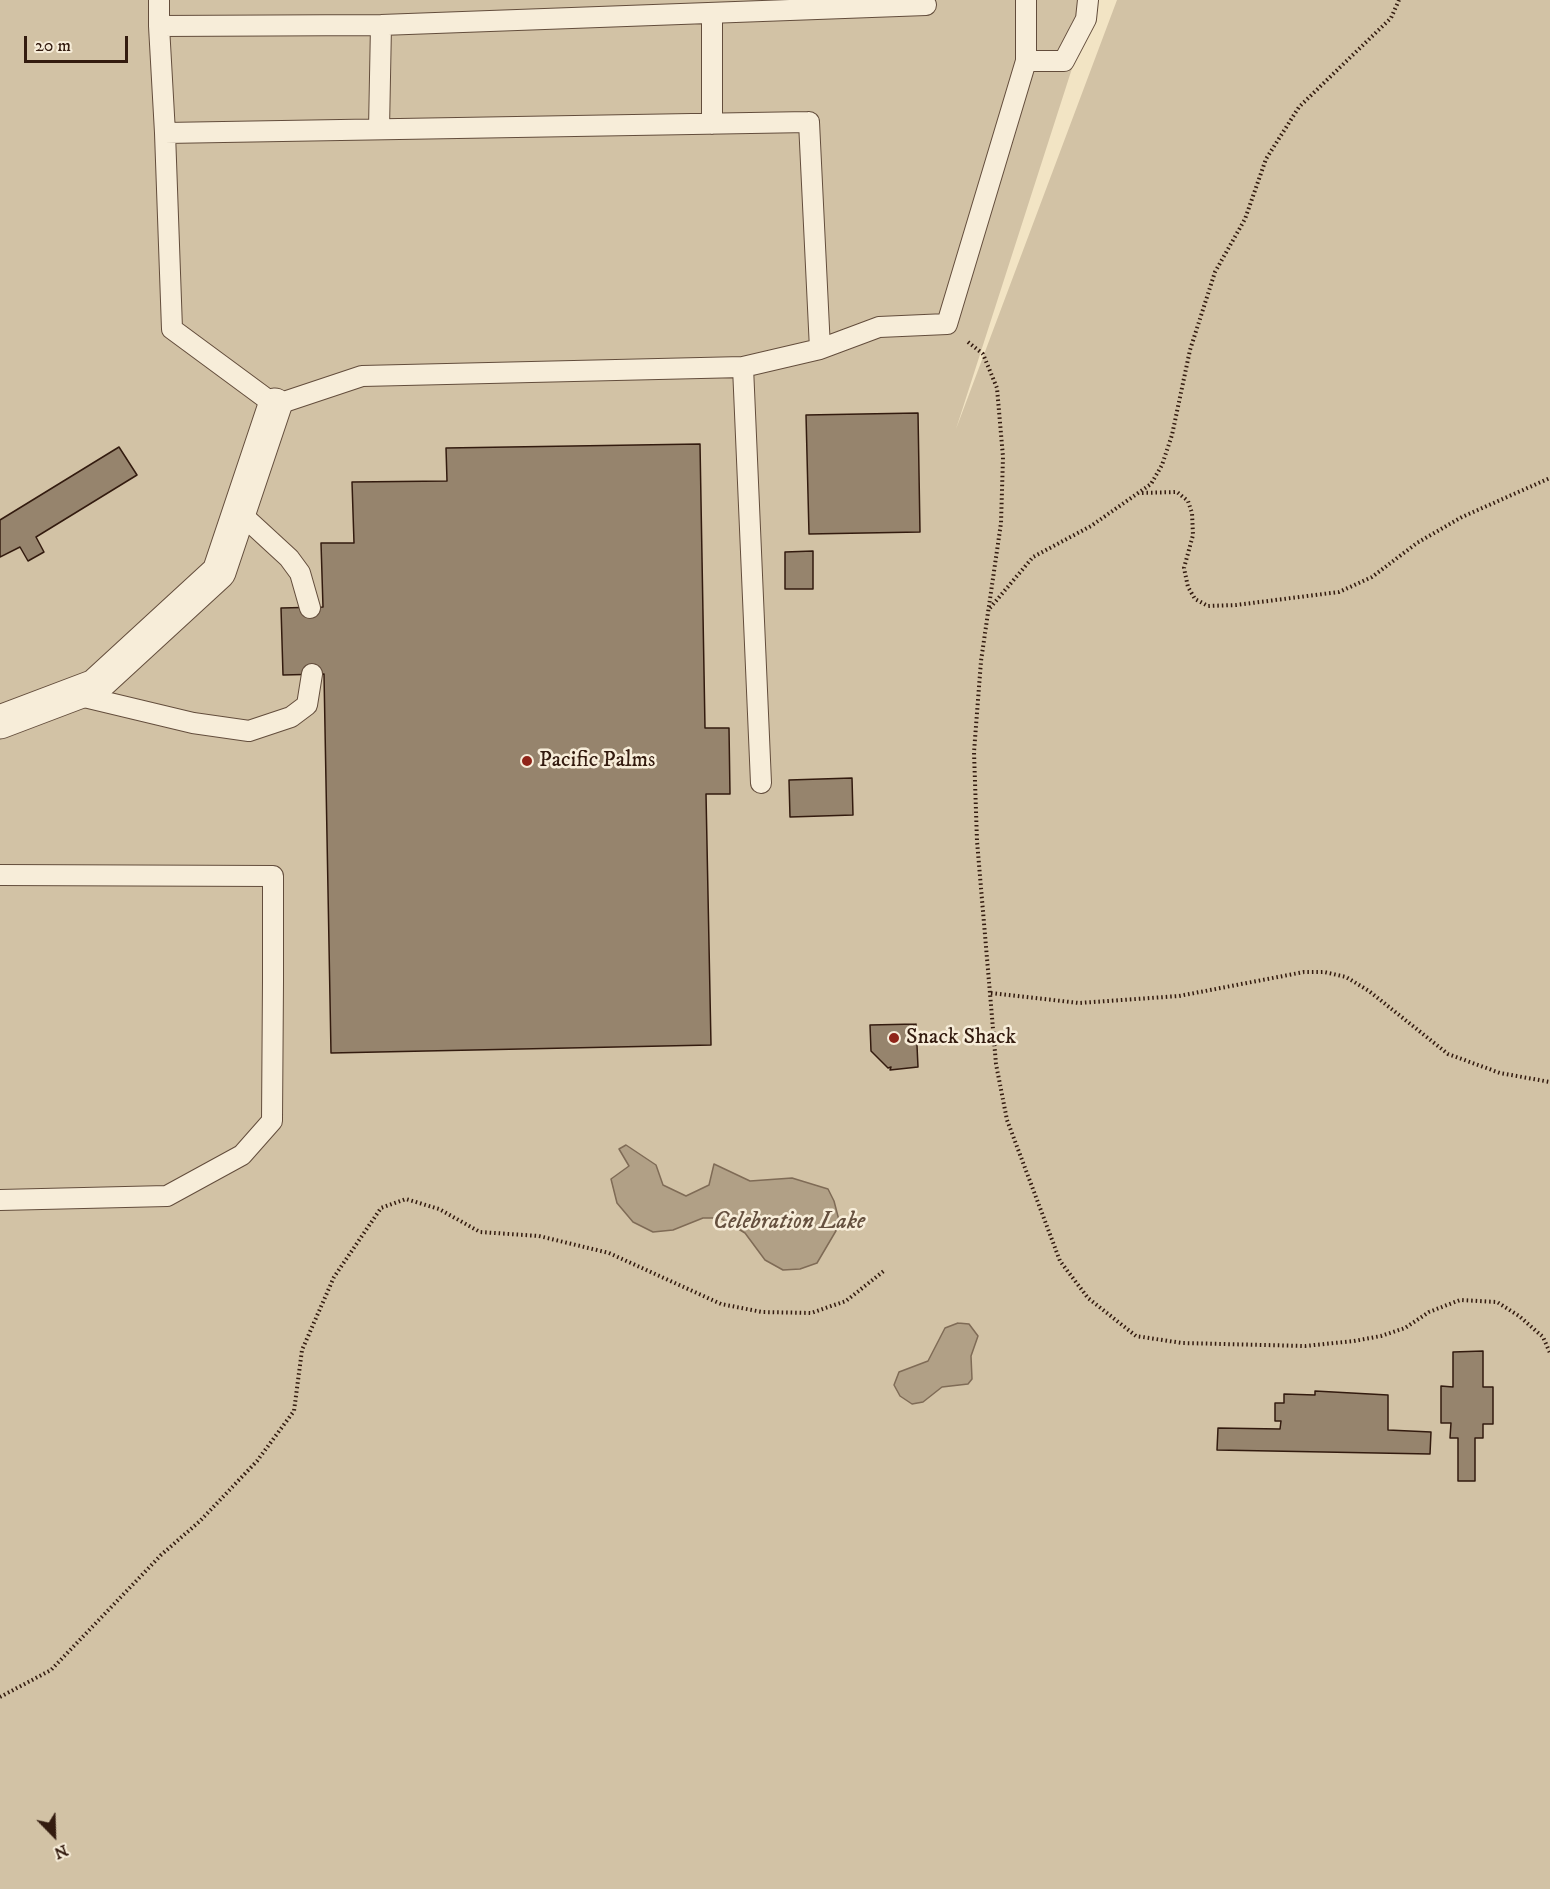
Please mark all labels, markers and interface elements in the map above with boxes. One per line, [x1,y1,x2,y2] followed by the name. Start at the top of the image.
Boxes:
[27,24,130,62] scale bar
[35,35,71,57] text: 20 m
[539,748,655,774] place label: Pacific Palms
[520,754,534,768] marker: Pacific Palms
[906,1025,1016,1051] place label: Snack Shack
[887,1031,901,1045] marker: Snack Shack
[713,1209,865,1237] water label: Celebration Lake
[24,1805,84,1865] north arrow
[51,1840,71,1863] text: N

